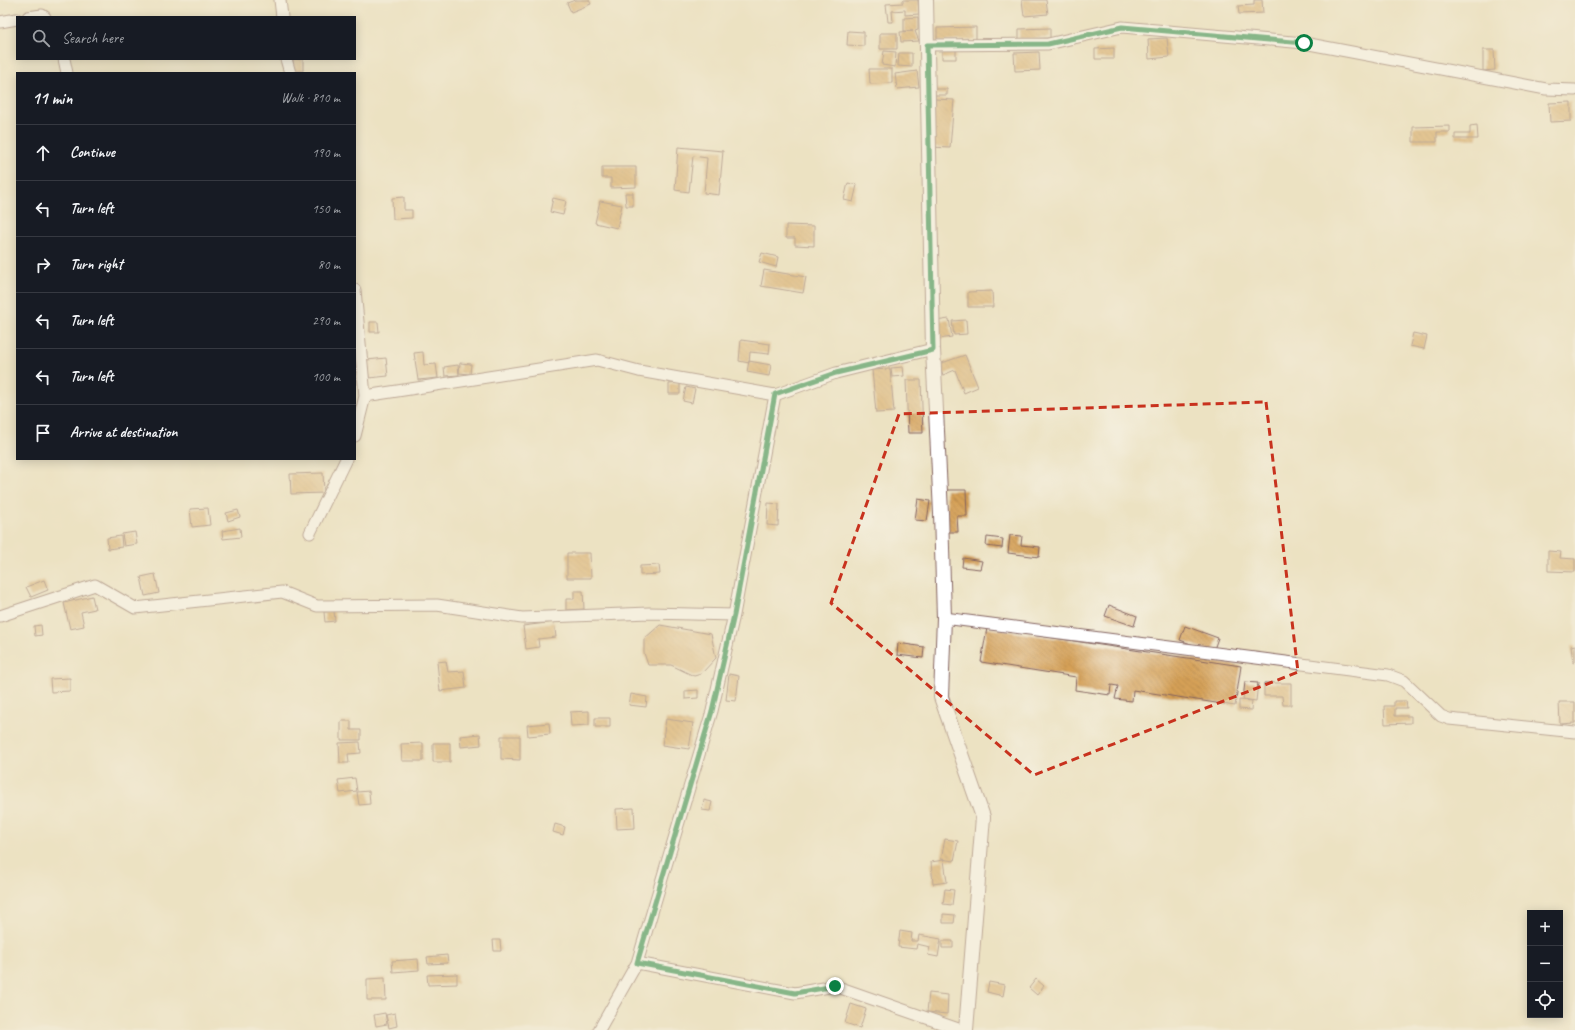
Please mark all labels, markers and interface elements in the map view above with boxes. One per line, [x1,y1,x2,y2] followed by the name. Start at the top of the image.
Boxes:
[16,16,356,60] search box
[30,27,52,49] icon: search
[62,29,123,48] text: Search here
[1295,34,1313,52] route start
[32,88,72,109] text: 11 min
[281,90,340,106] text: Walk · 810 m
[32,142,54,164] icon: ahead
[70,143,115,162] text: Continue
[312,145,340,161] text: 190 m
[32,198,54,220] icon: left
[70,199,113,218] text: Turn left
[312,201,340,217] text: 150 m
[32,254,54,276] icon: right
[70,255,123,274] text: Turn right
[318,257,340,273] text: 80 m
[32,310,54,332] icon: left
[70,311,113,330] text: Turn left
[312,313,340,329] text: 290 m
[32,366,54,388] icon: left
[70,367,113,386] text: Turn left
[312,369,340,385] text: 100 m
[32,422,54,444] icon: arrive
[70,423,177,442] text: Arrive at destination
[1527,910,1563,1018] map controls
[1527,910,1563,946] button: +
[1527,946,1563,982] button: −
[826,977,844,995] route end
[1527,982,1563,1018] button: locate

